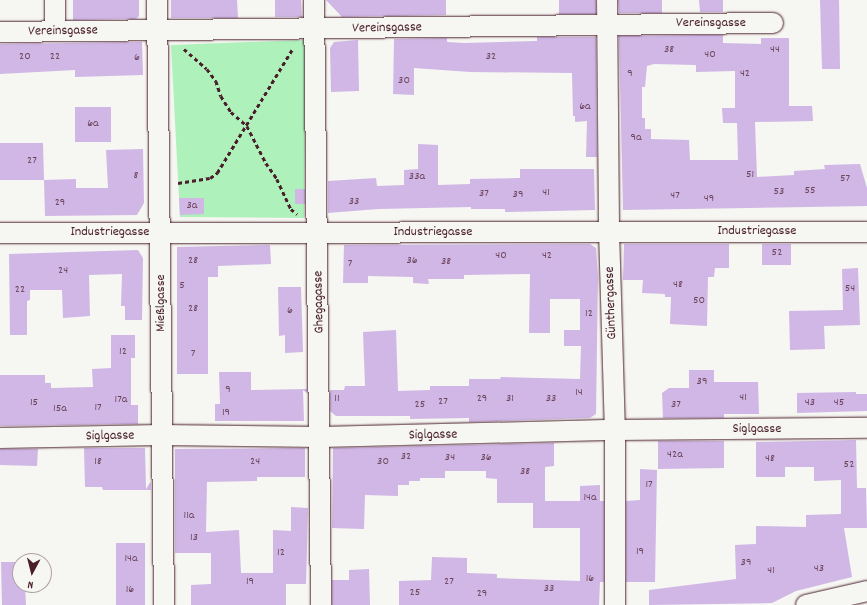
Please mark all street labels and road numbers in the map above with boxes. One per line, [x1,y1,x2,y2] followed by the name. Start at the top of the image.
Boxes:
[676,15,746,31] street label: Vereinsgasse
[352,19,422,37] street label: Vereinsgasse
[28,22,98,40] street label: Vereinsgasse
[717,223,797,239] street label: Industriegasse
[70,224,150,240] street label: Industriegasse
[393,224,473,240] street label: Industriegasse
[601,266,621,340] street label: Günthergasse
[310,270,328,334] street label: Ghegagasse
[153,274,169,332] street label: Mießlgasse
[733,421,781,437] street label: Siglgasse
[408,426,458,444] street label: Siglgasse
[85,427,135,445] street label: Siglgasse

